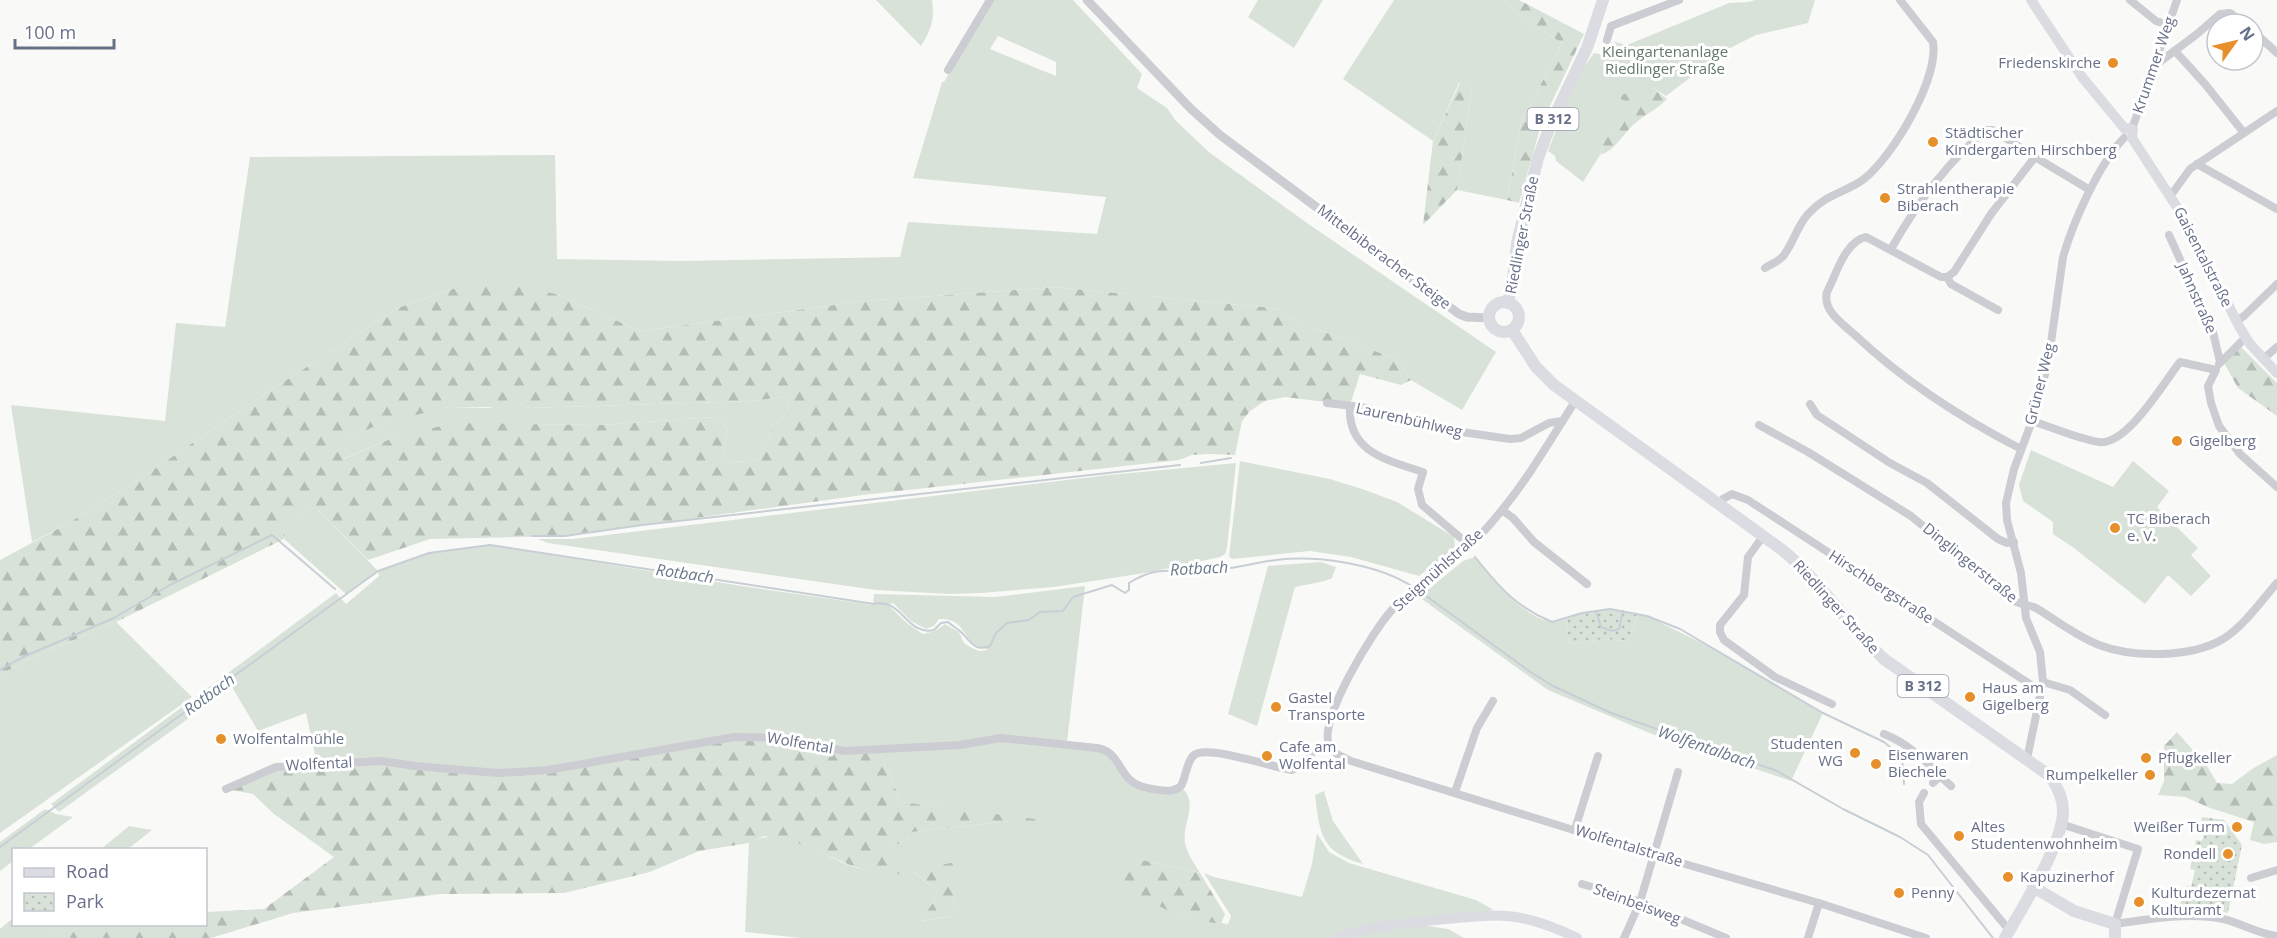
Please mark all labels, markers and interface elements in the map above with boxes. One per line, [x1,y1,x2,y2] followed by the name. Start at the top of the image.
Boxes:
[15,12,114,50] scale bar
[2205,12,2265,72] north arrow
[2127,14,2179,116] street label: Krummer Weg
[24,20,76,44] text: 100 m
[2235,22,2260,45] text: N
[1602,41,1728,78] park label: Kleingartenanlage Riedlinger Straße
[1998,52,2101,72] place label: Friedenskirche
[2106,56,2120,70] marker: Friedenskirche
[1528,108,1578,130] road number: B 312
[1945,122,2117,159] place label: Städtischer Kindergarten Hirschberg
[1926,135,1940,149] marker: Städtischer Kindergarten Hirschberg
[1500,174,1542,296] street label: Riedlinger Straße
[1897,178,2014,215] place label: Strahlentherapie Biberach
[1878,191,1892,205] marker: Strahlentherapie Biberach
[1314,199,1455,313] street label: Mittelbiberacher Steige
[2170,203,2238,310] street label: Gaisentalstraße
[2173,257,2222,336] street label: Jahnstraße
[2019,340,2059,427] street label: Grüner Weg
[1354,397,1464,441] street label: Laurenbühlweg
[2189,430,2256,450] place label: Gigelberg
[2170,434,2184,448] marker: Gigelberg
[2127,508,2211,545] place label: TC Biberach e. V.
[1919,518,2022,607] street label: Dinglingerstraße
[2108,521,2122,535] marker: TC Biberach e. V.
[1388,523,1487,615] street label: Steigmühlstraße
[1825,545,1938,628] street label: Hirschbergstraße
[1169,555,1229,581] water label: Rotbach
[1789,555,1884,658] street label: Riedlinger Straße
[655,558,715,588] water label: Rotbach
[179,668,239,720] water label: Rotbach
[1898,675,1948,697] road number: B 312
[1982,677,2049,714] place label: Haus am Gigelberg
[1288,687,1365,724] place label: Gastel Transporte
[1963,690,1977,704] marker: Haus am Gigelberg
[1269,700,1283,714] marker: Gastel Transporte
[1655,720,1759,774] water label: Wolfentalbach
[766,726,835,758] street label: Wolfental
[233,728,344,748] place label: Wolfentalmühle
[214,732,228,746] marker: Wolfentalmühle
[1770,733,1843,770] place label: Studenten WG
[1279,736,1346,773] place label: Cafe am Wolfental
[1888,744,1969,781] place label: Eisenwaren Biechele
[1848,746,1862,760] marker: Studenten WG
[2158,747,2232,767] place label: Pflugkeller
[1260,749,1274,763] marker: Cafe am Wolfental
[285,751,353,775] street label: Wolfental
[2139,751,2153,765] marker: Pflugkeller
[1869,757,1883,771] marker: Eisenwaren Biechele
[2046,764,2138,784] place label: Rumpelkeller
[2143,768,2157,782] marker: Rumpelkeller
[1971,816,2118,853] place label: Altes Studentenwohnheim
[2134,816,2225,836] place label: Weißer Turm
[1573,819,1686,871] street label: Wolfentalstraße
[2230,820,2244,834] marker: Weißer Turm
[1952,829,1966,843] marker: Altes Studentenwohnheim
[2163,843,2216,863] place label: Rondell
[2221,847,2235,861] marker: Rondell
[12,848,207,926] legend
[66,859,109,883] text: Road
[2020,866,2115,886] place label: Kapuzinerhof
[2001,870,2015,884] marker: Kapuzinerhof
[1591,878,1684,928] street label: Steinbeisweg
[1911,882,1955,902] place label: Penny
[2151,882,2256,919] place label: Kulturdezernat Kulturamt
[1892,886,1906,900] marker: Penny
[66,889,104,913] text: Park
[2132,895,2146,909] marker: Kulturdezernat Kulturamt

